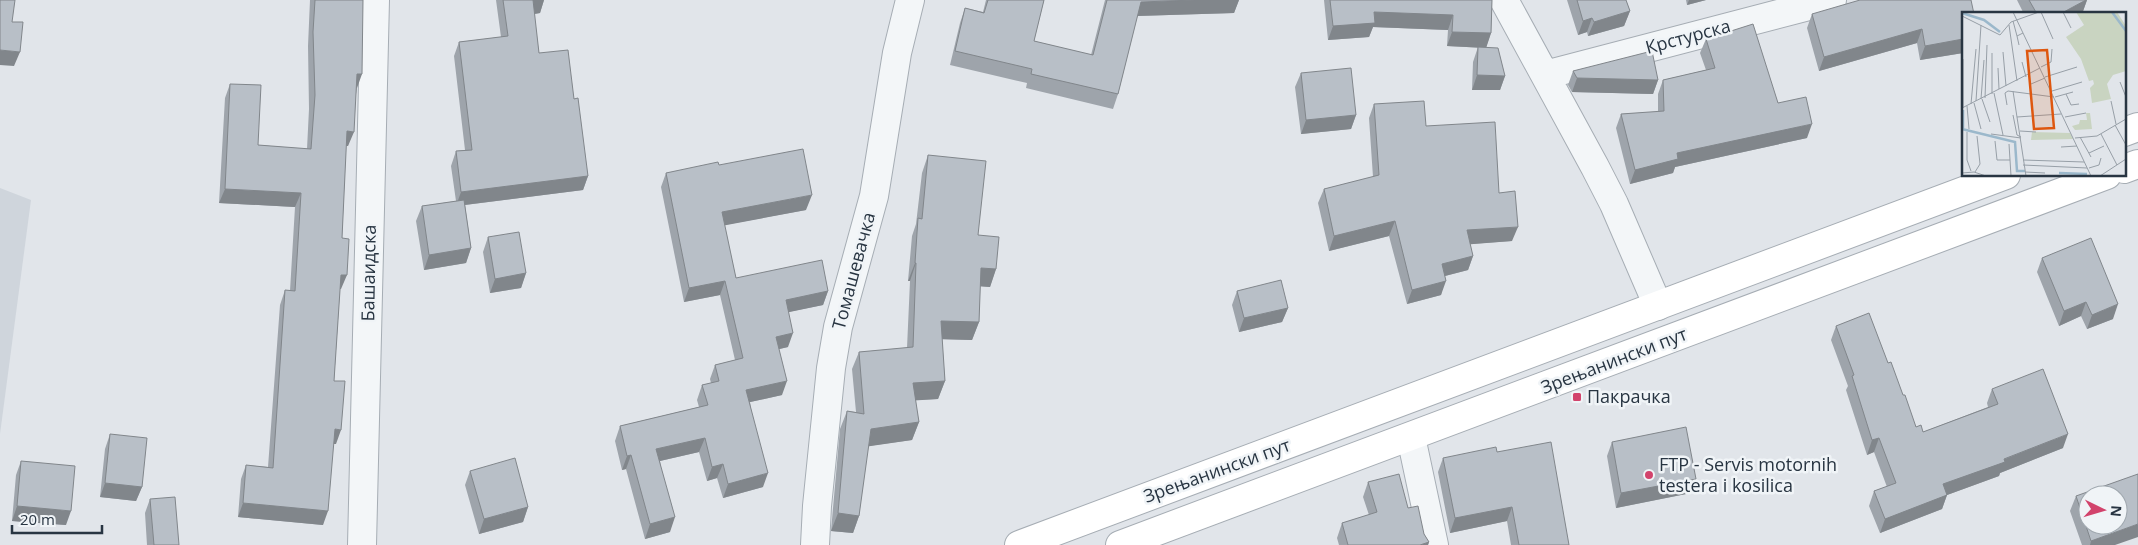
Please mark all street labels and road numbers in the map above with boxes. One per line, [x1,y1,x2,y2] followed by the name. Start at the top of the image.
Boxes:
[1643,13,1733,59] street label: Крстурска
[826,209,880,332] street label: Томашевачка
[355,224,381,322] street label: Башаидска
[1537,321,1691,399] street label: Зрењанински пут
[1140,432,1294,508] street label: Зрењанински пут

